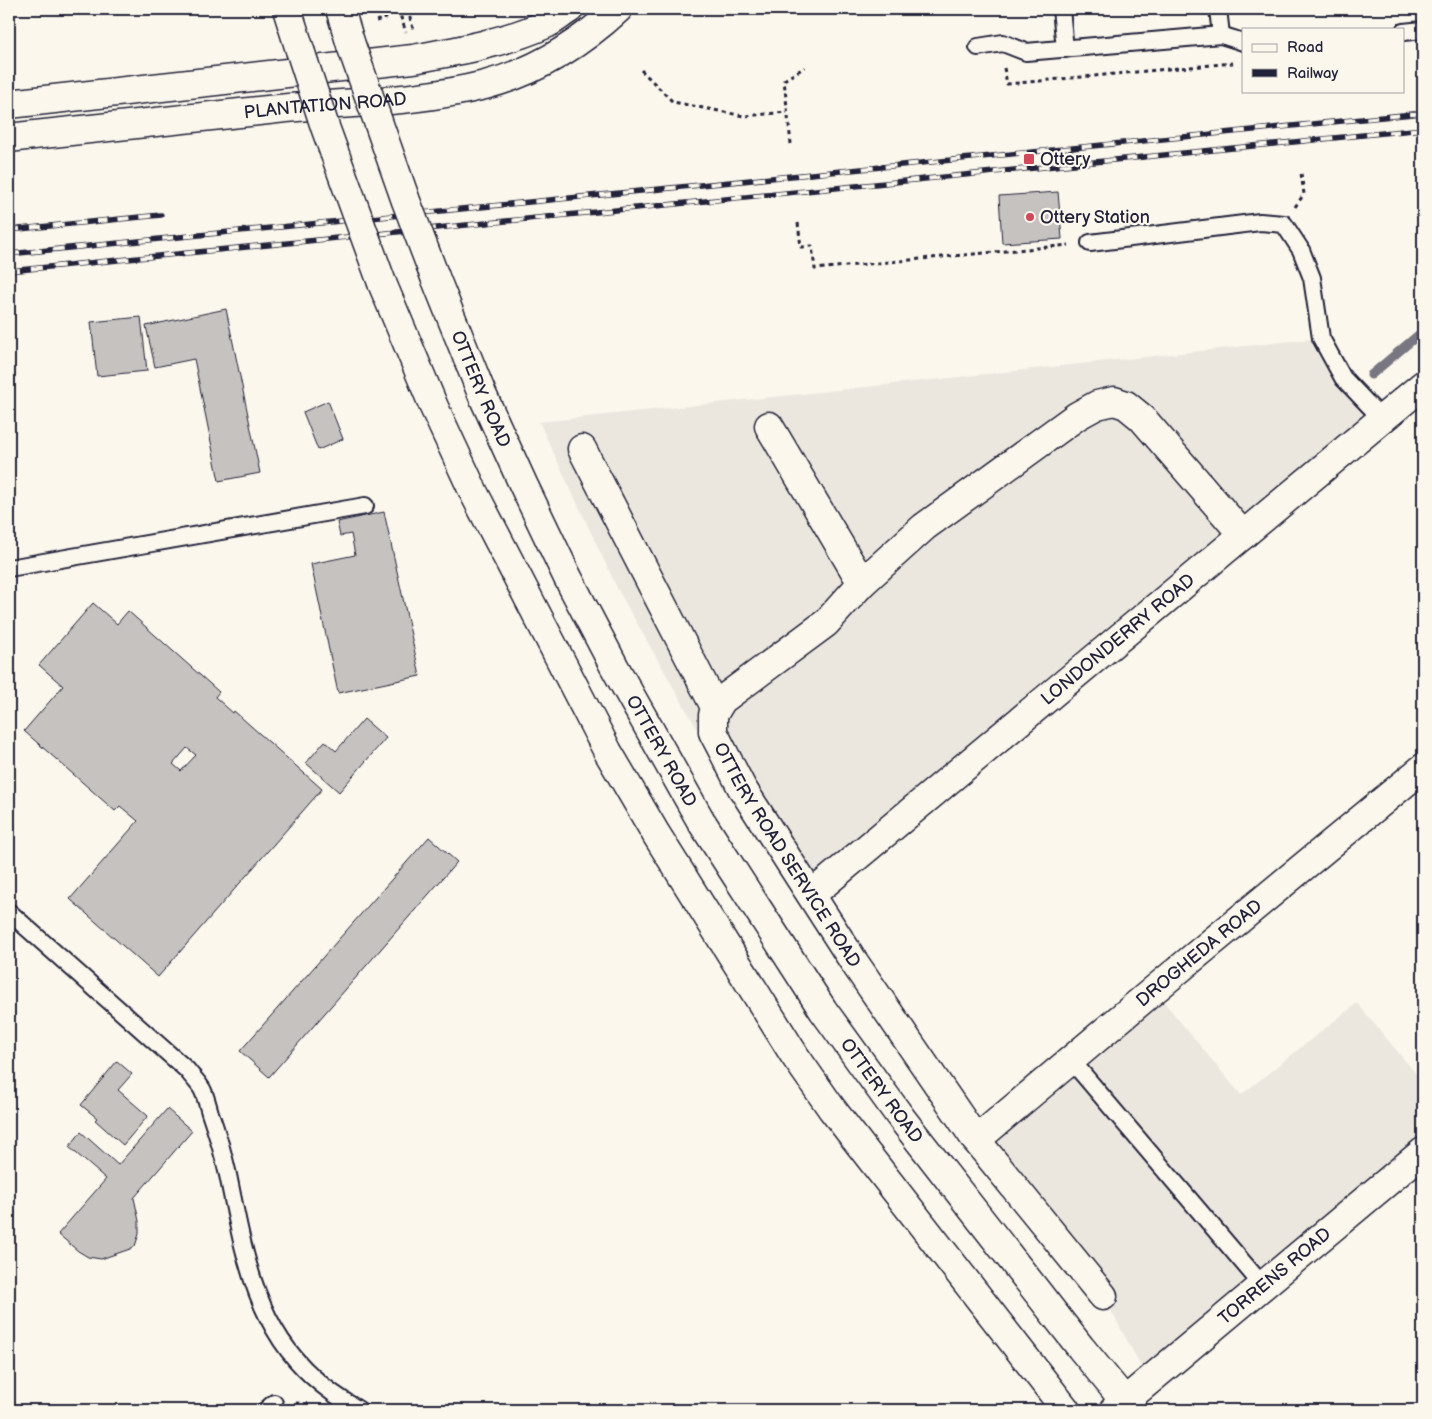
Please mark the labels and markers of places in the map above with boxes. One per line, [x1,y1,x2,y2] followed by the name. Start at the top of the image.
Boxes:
[1040,149,1091,170] place label: Ottery
[1022,152,1036,166] marker: Ottery
[1040,207,1150,228] place label: Ottery Station
[1024,211,1036,223] marker: Ottery Station

